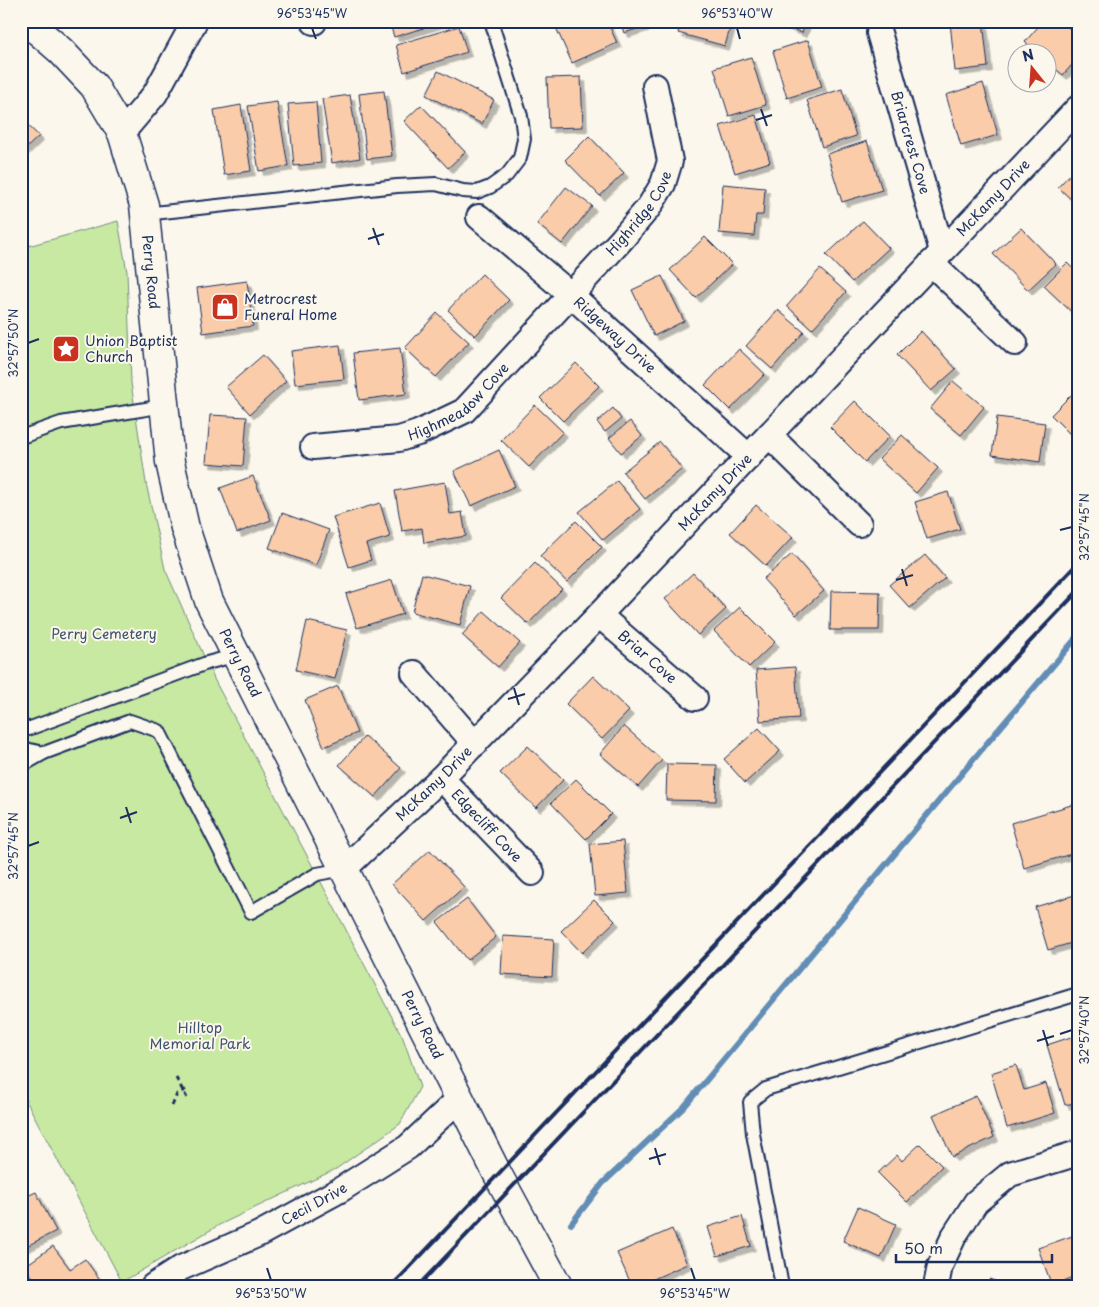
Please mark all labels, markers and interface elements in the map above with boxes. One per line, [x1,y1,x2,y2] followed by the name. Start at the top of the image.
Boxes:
[277,4,348,22] text: 96°53'45"W
[701,4,773,22] text: 96°53'40"W
[1006,42,1056,92] north arrow
[1020,43,1036,67] text: N
[886,88,936,196] street label: Briarcrest Cove
[951,154,1035,241] street label: McKamy Drive
[601,168,676,260] street label: Highridge Cove
[137,234,165,310] street label: Perry Road
[244,288,337,325] place label: Metrocrest Funeral Home
[569,291,661,378] street label: Ridgeway Drive
[210,292,240,322] shop icon: Metrocrest Funeral Home
[4,309,22,377] text: 32°57'50"N
[85,330,178,367] place label: Union Baptist Church
[51,334,81,364] place icon: Union Baptist Church
[405,358,514,446] street label: Highmeadow Cove
[673,448,756,535] street label: McKamy Drive
[1075,493,1093,561] text: 32°57'45"N
[51,623,157,644] park label: Perry Cemetery
[215,625,267,701] street label: Perry Road
[614,625,682,688] street label: Briar Cove
[391,741,476,825] street label: McKamy Drive
[447,784,527,867] street label: Edgecliff Cove
[4,812,22,880] text: 32°57'45"N
[397,987,449,1063] street label: Perry Road
[1075,995,1093,1065] text: 32°57'40"N
[150,1017,251,1054] park label: Hilltop Memorial Park
[277,1177,351,1230] street label: Cecil Drive
[896,1232,1053,1264] scale bar
[904,1236,943,1259] text: 50 m
[235,1284,307,1302] text: 96°53'50"W
[660,1284,731,1302] text: 96°53'45"W

